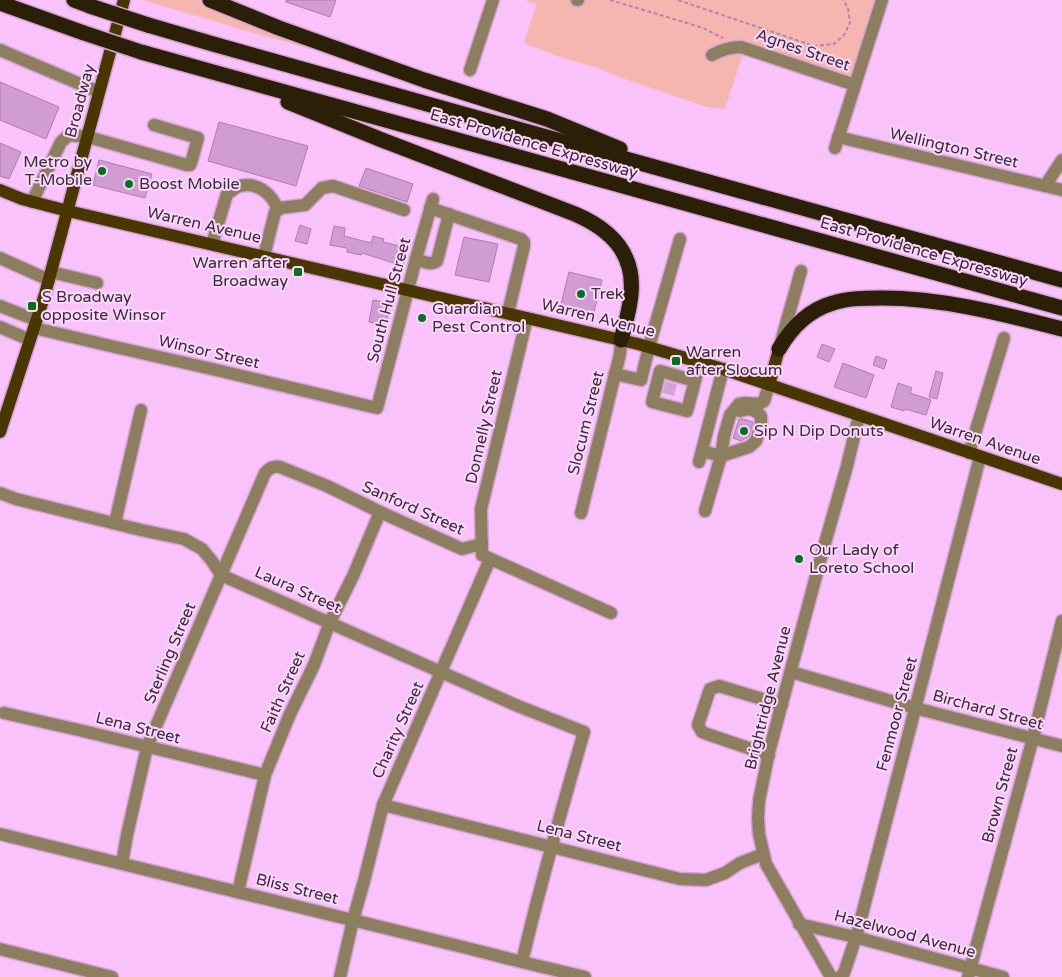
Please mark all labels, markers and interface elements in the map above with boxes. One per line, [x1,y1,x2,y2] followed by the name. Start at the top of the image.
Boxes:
[753,25,853,75] street label: Agnes Street
[61,61,100,140] street label: Broadway
[428,105,641,183] street label: East Providence Expressway
[888,123,1020,173] street label: Wellington Street
[23,152,92,190] place label: Metro by T-Mobile
[96,165,108,177] marker: Metro by T-Mobile
[139,174,239,194] place label: Boost Mobile
[123,178,135,190] marker: Boost Mobile
[145,202,263,248] street label: Warren Avenue
[818,213,1031,291] street label: East Providence Expressway
[363,235,415,365] street label: South Hull Street
[193,253,289,291] place label: Warren after Broadway
[292,266,304,278] marker: Warren after Broadway
[591,284,624,304] place label: Trek
[42,287,167,325] place label: S Broadway opposite Winsor
[575,288,587,300] marker: Trek
[539,294,657,342] street label: Warren Avenue
[432,299,525,337] place label: Guardian Pest Control
[26,300,38,312] marker: S Broadway opposite Winsor
[416,312,428,324] marker: Guardian Pest Control
[156,331,262,373] street label: Winsor Street
[686,342,782,380] place label: Warren after Slocum
[670,355,682,367] marker: Warren after Slocum
[461,368,507,486] street label: Donnelly Street
[563,369,609,477] street label: Slocum Street
[927,413,1043,469] street label: Warren Avenue
[754,421,884,441] place label: Sip N Dip Donuts
[738,425,750,437] marker: Sip N Dip Donuts
[359,477,467,539] street label: Sanford Street
[809,540,914,578] place label: Our Lady of Loreto School
[793,553,805,565] marker: Our Lady of Loreto School
[251,562,345,618] street label: Laura Street
[140,599,200,707] street label: Sterling Street
[740,624,796,772] street label: Brightridge Avenue
[256,648,310,736] street label: Faith Street
[872,654,922,774] street label: Fenmoor Street
[368,678,428,782] street label: Charity Street
[930,686,1046,734] street label: Birchard Street
[93,708,183,748] street label: Lena Street
[978,745,1022,845] street label: Brown Street
[534,816,624,856] street label: Lena Street
[254,869,340,909] street label: Bliss Street
[832,905,978,963] street label: Hazelwood Avenue

